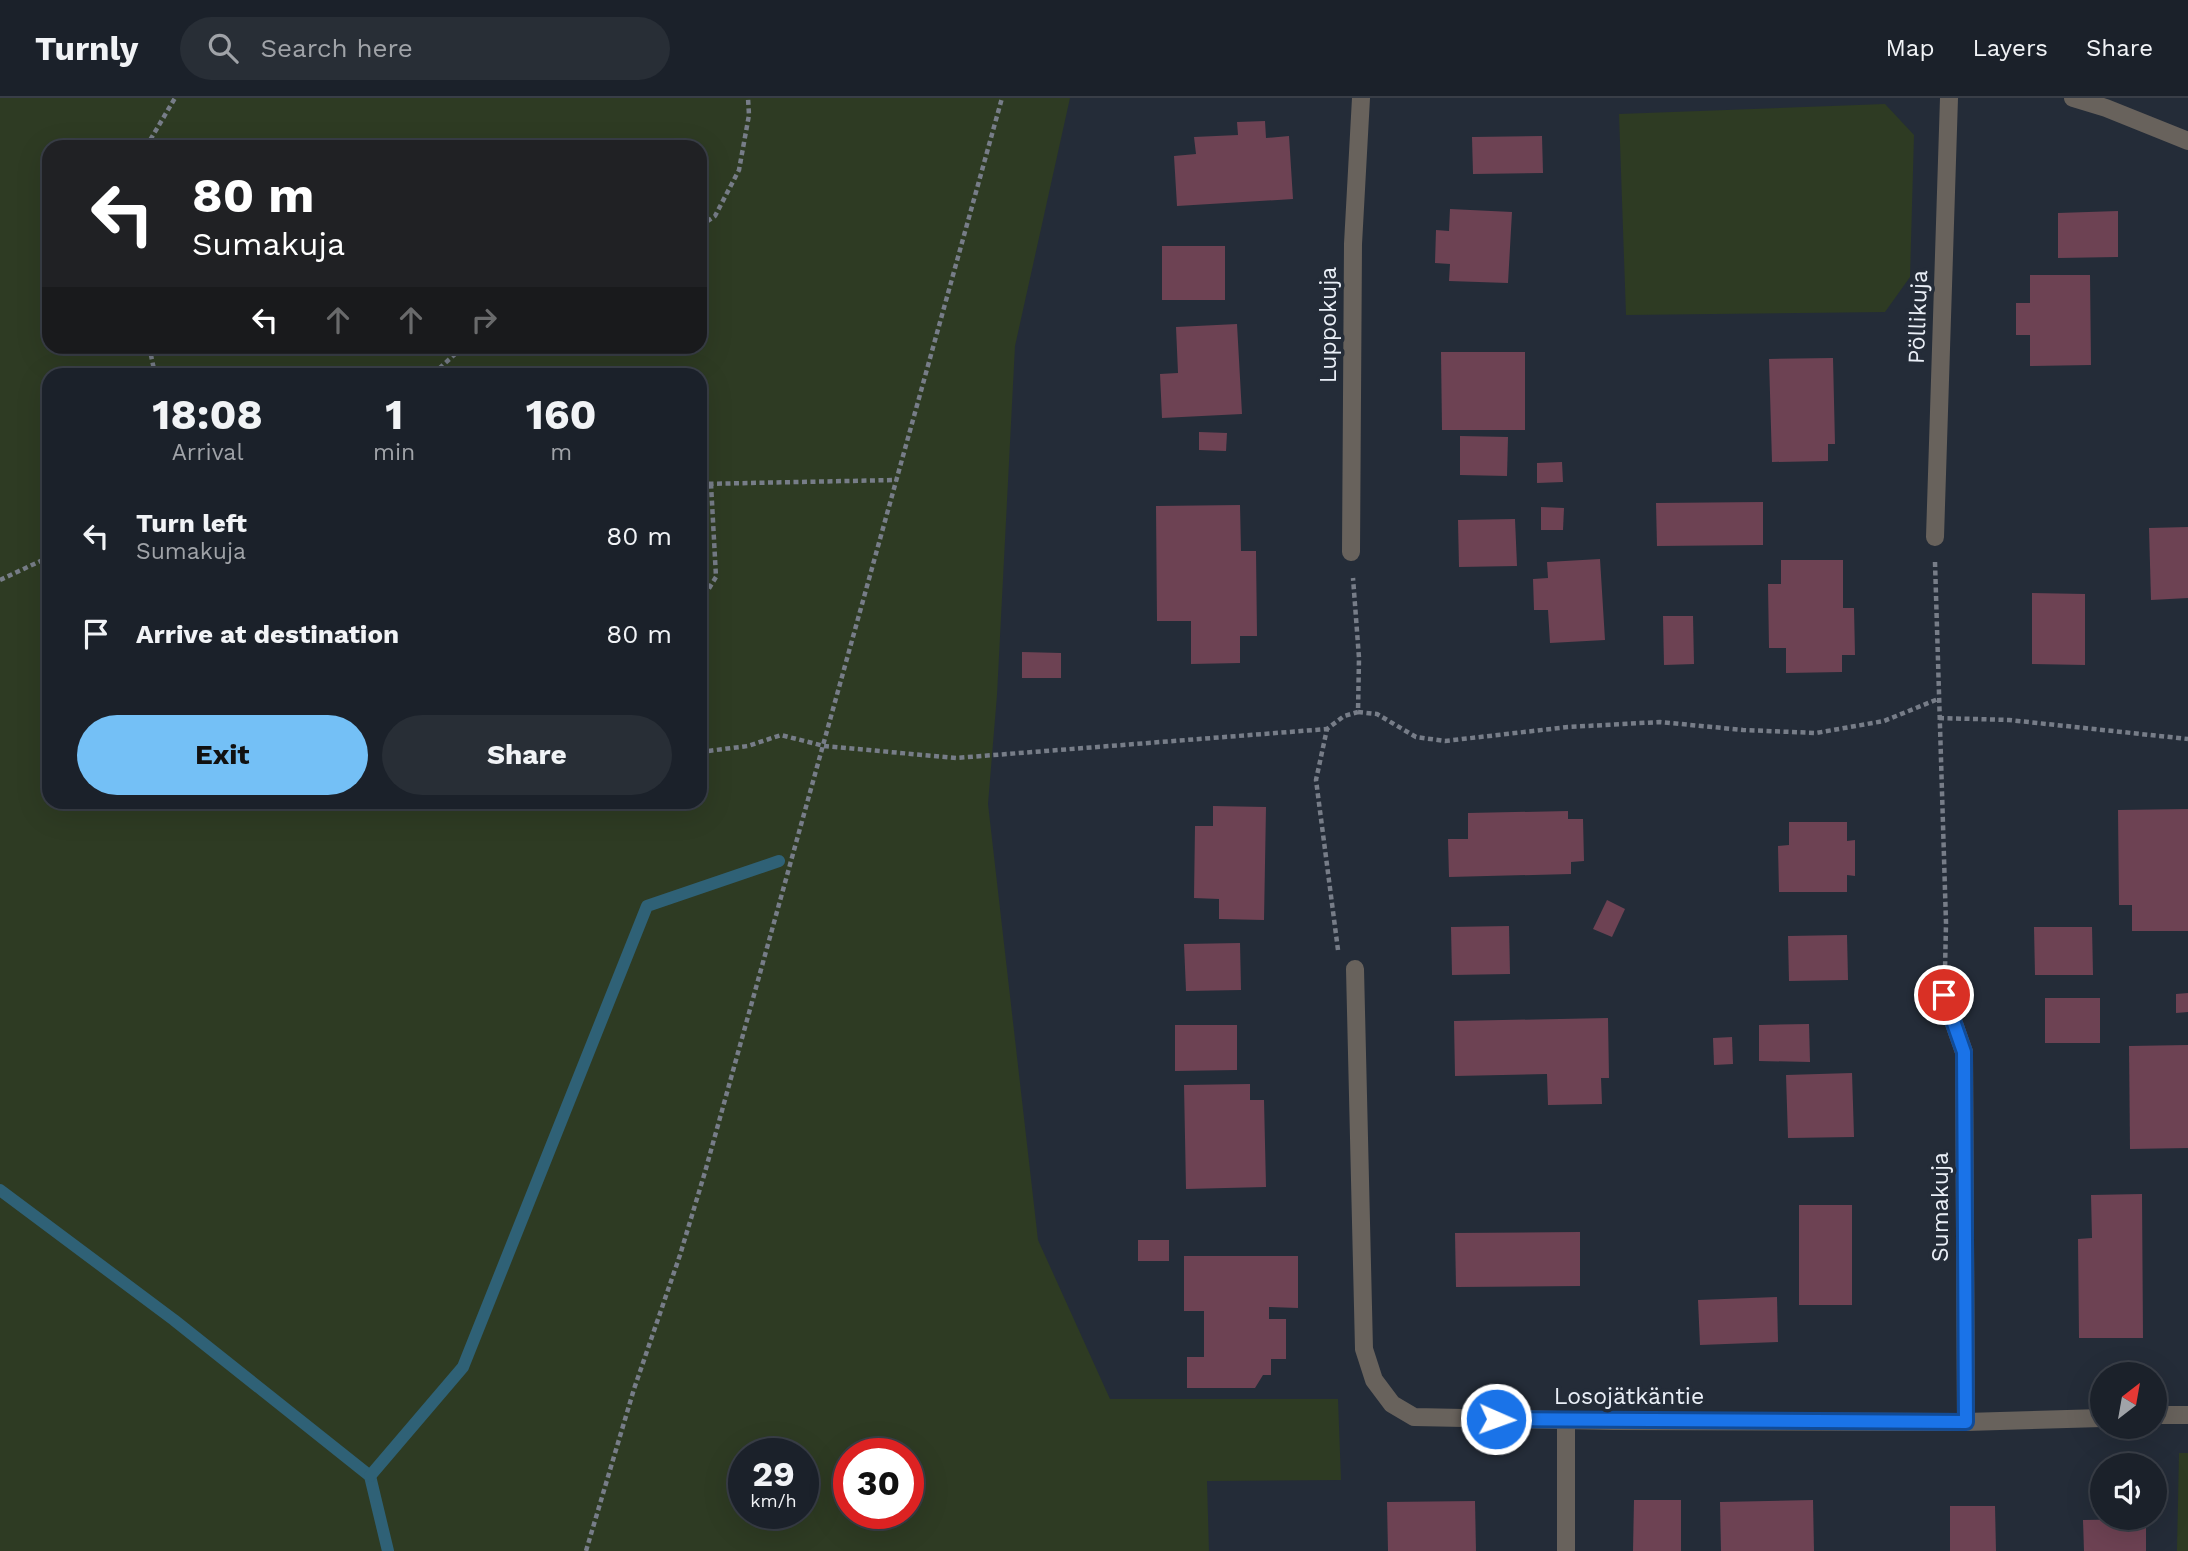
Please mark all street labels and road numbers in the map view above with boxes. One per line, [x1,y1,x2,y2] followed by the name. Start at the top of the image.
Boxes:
[1315,267,1342,383] street label: Luppokuja
[1903,269,1933,365] street label: Pöllikuja
[1927,1152,1954,1262] street label: Sumakuja
[1554,1383,1704,1410] street label: Losojätkäntie

